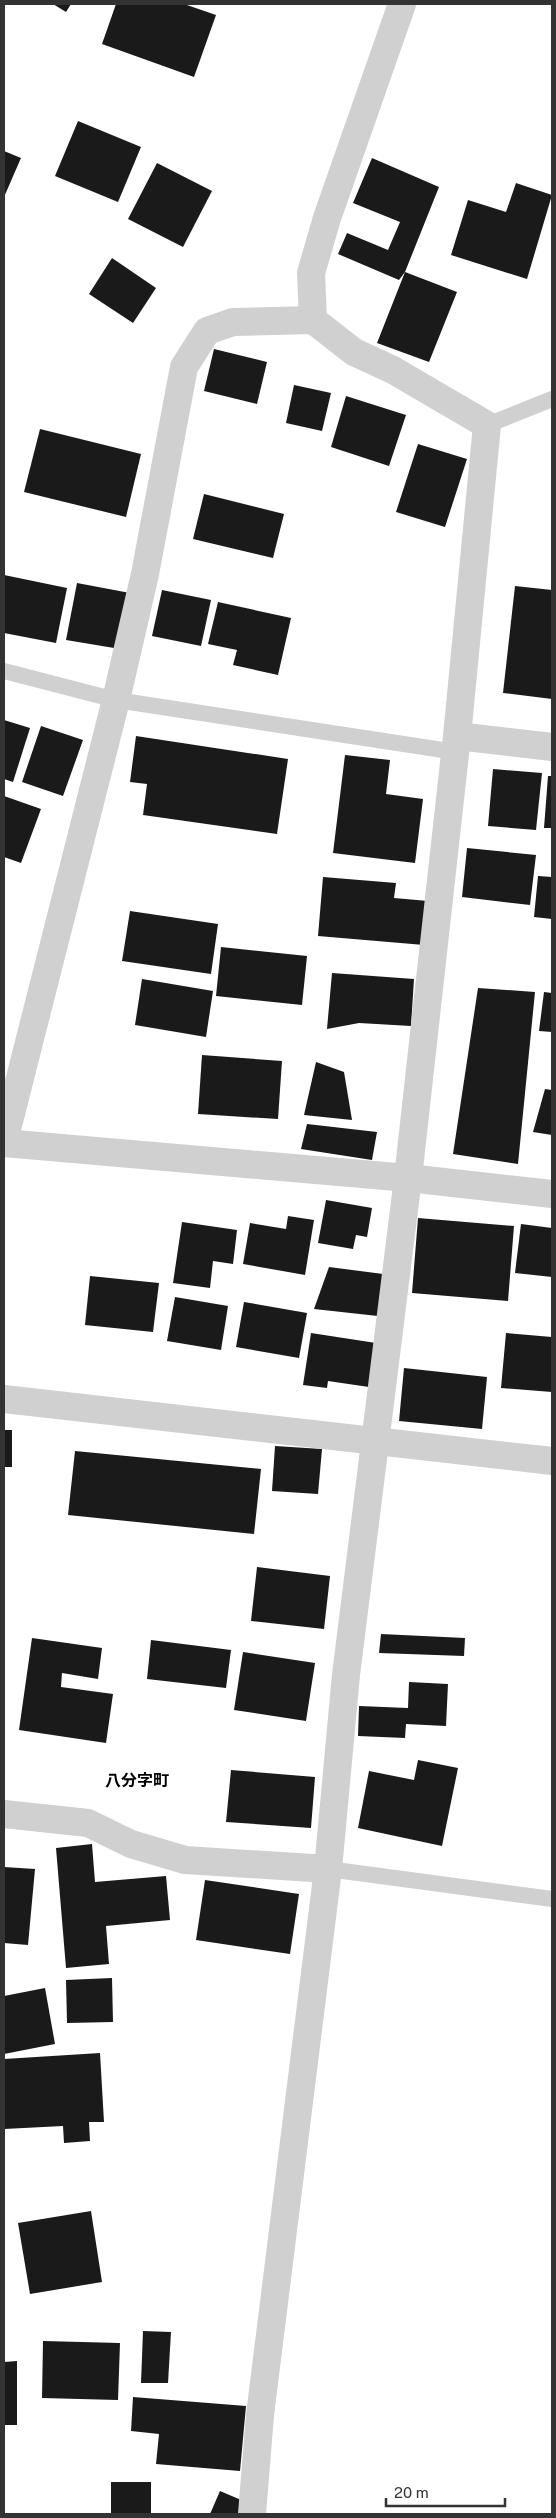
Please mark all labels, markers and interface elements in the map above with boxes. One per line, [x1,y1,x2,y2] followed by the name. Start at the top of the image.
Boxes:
[105,1771,169,1790] district label: 八分字町
[386,2476,505,2508] scale bar
[394,2484,429,2501] text: 20 m

